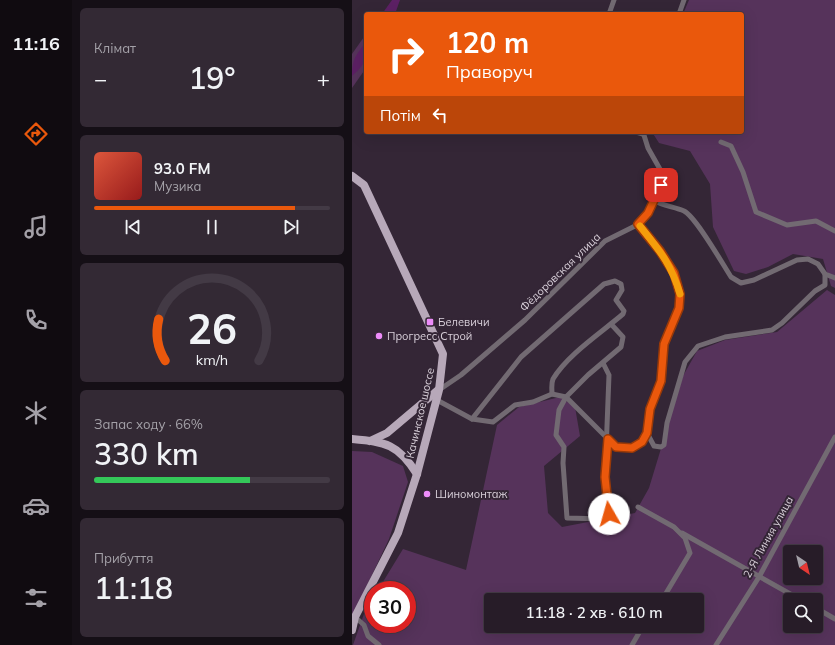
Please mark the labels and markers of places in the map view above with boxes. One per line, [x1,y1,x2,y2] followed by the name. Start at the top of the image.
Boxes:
[644,168,678,202] pin
[438,315,490,329] place label: Белевичи
[425,317,435,327] marker: Белевичи
[387,329,472,343] place label: Прогресс Строй
[374,331,384,341] marker: Прогресс Строй
[435,487,508,501] place label: Шиномонтаж
[422,489,432,499] marker: Шиномонтаж

